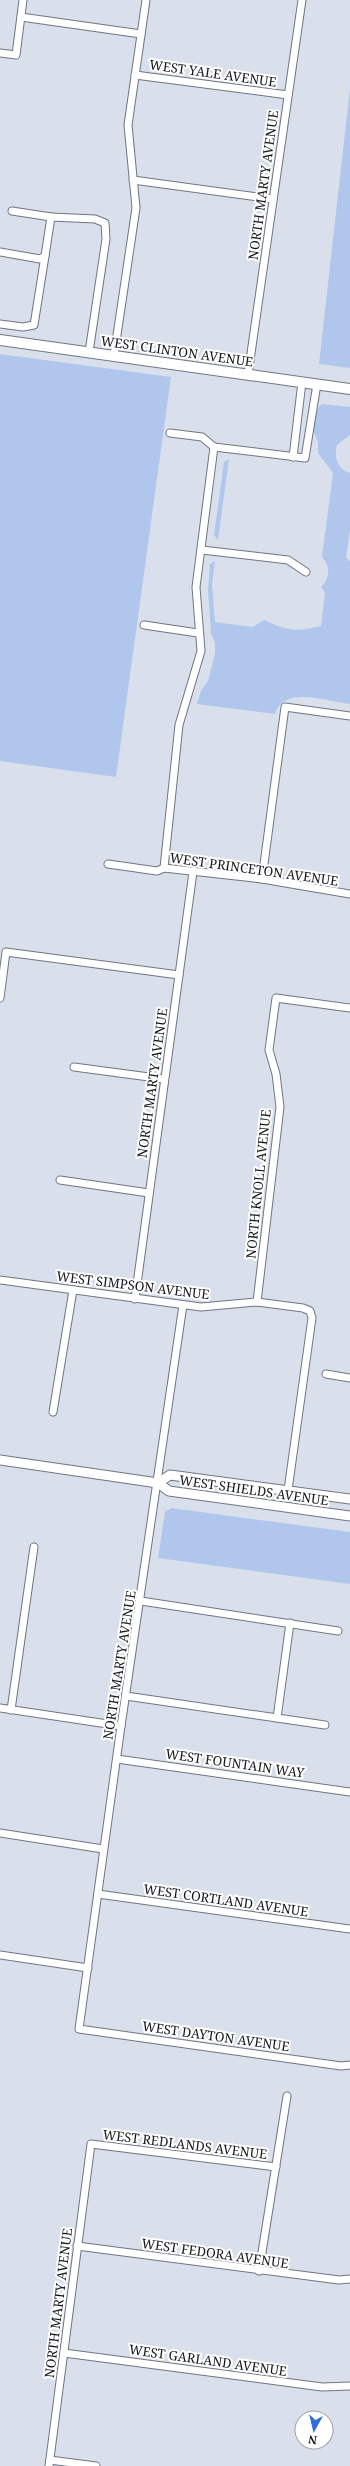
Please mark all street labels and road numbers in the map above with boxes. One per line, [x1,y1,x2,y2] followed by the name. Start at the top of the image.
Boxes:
[148,55,278,91] street label: WEST YALE AVENUE
[244,109,282,261] street label: NORTH MARTY AVENUE
[100,331,254,371] street label: WEST CLINTON AVENUE
[169,848,339,890] street label: WEST PRINCETON AVENUE
[133,1007,171,1159] street label: NORTH MARTY AVENUE
[241,1108,275,1260] street label: NORTH KNOLL AVENUE
[55,1267,211,1303] street label: WEST SIMPSON AVENUE
[178,1471,330,1509] street label: WEST SHIELDS AVENUE
[98,1589,140,1741] street label: NORTH MARTY AVENUE
[164,1744,306,1782] street label: WEST FOUNTAIN WAY
[143,1880,309,1920] street label: WEST CORTLAND AVENUE
[141,2017,291,2055] street label: WEST DAYTON AVENUE
[102,2125,268,2163] street label: WEST REDLANDS AVENUE
[40,2227,76,2379] street label: NORTH MARTY AVENUE
[140,2234,290,2272] street label: WEST FEDORA AVENUE
[128,2340,288,2380] street label: WEST GARLAND AVENUE

